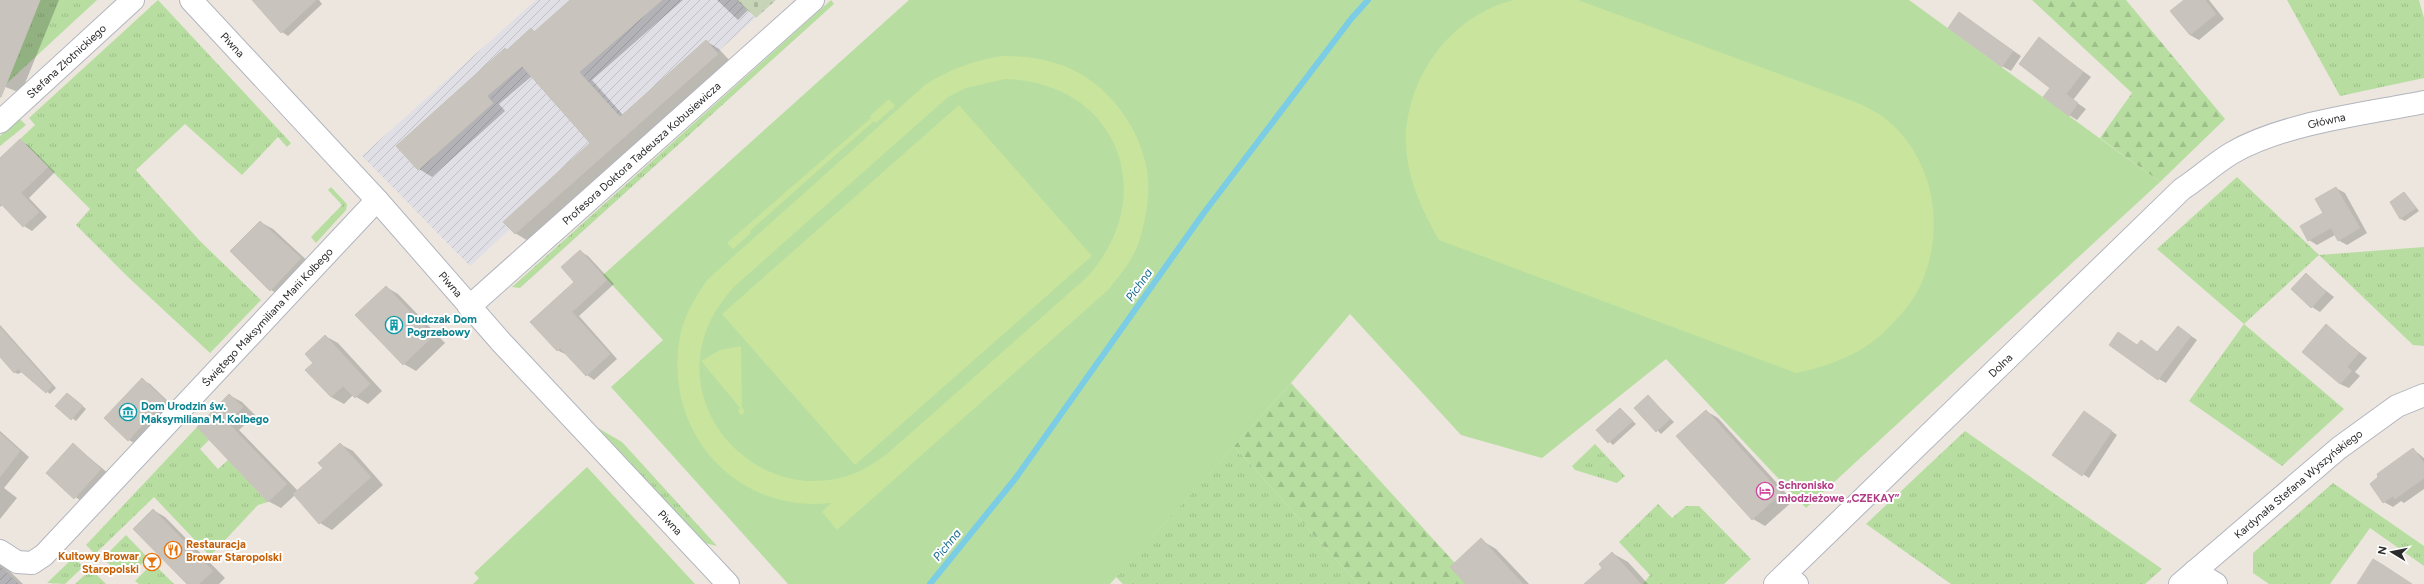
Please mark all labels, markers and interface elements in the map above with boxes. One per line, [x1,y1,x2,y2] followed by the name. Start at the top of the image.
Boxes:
[24,21,109,101] street label: Stefana Złotnickiego
[218,30,247,60] street label: Piwna
[559,79,723,227] street label: Profesora Doktora Tadeusza Kobusiewicza
[2306,110,2346,131] street label: Główna
[198,245,335,389] street label: Świętego Maksymiliana Marii Kolbego
[1123,266,1155,304] water label: Pichna
[436,269,465,300] street label: Piwna
[407,313,477,339] place label: Dudczak Dom Pogrzebowy
[384,315,404,335] building icon: Dudczak Dom Pogrzebowy
[1986,351,2015,380] street label: Dolna
[141,400,269,426] place label: Dom Urodzin św. Maksymiliana M. Kolbego
[118,402,138,422] museum icon: Dom Urodzin św. Maksymiliana M. Kolbego
[2232,427,2365,541] street label: Kardynała Stefana Wyszyńskiego
[1778,479,1900,505] place label: Schronisko młodzieżowe „CZEKAY”
[1755,481,1775,501] hotel icon: Schronisko młodzieżowe „CZEKAY”
[655,507,685,538] street label: Piwna
[930,526,964,564] water label: Pichna
[2372,532,2412,572] north arrow
[186,538,282,564] place label: Restauracja Browar Staropolski
[163,540,183,560] restaurant icon: Restauracja Browar Staropolski
[2376,545,2390,556] text: N
[58,550,140,576] place label: Kultowy Browar Staropolski
[142,552,162,572] bar icon: Kultowy Browar Staropolski

